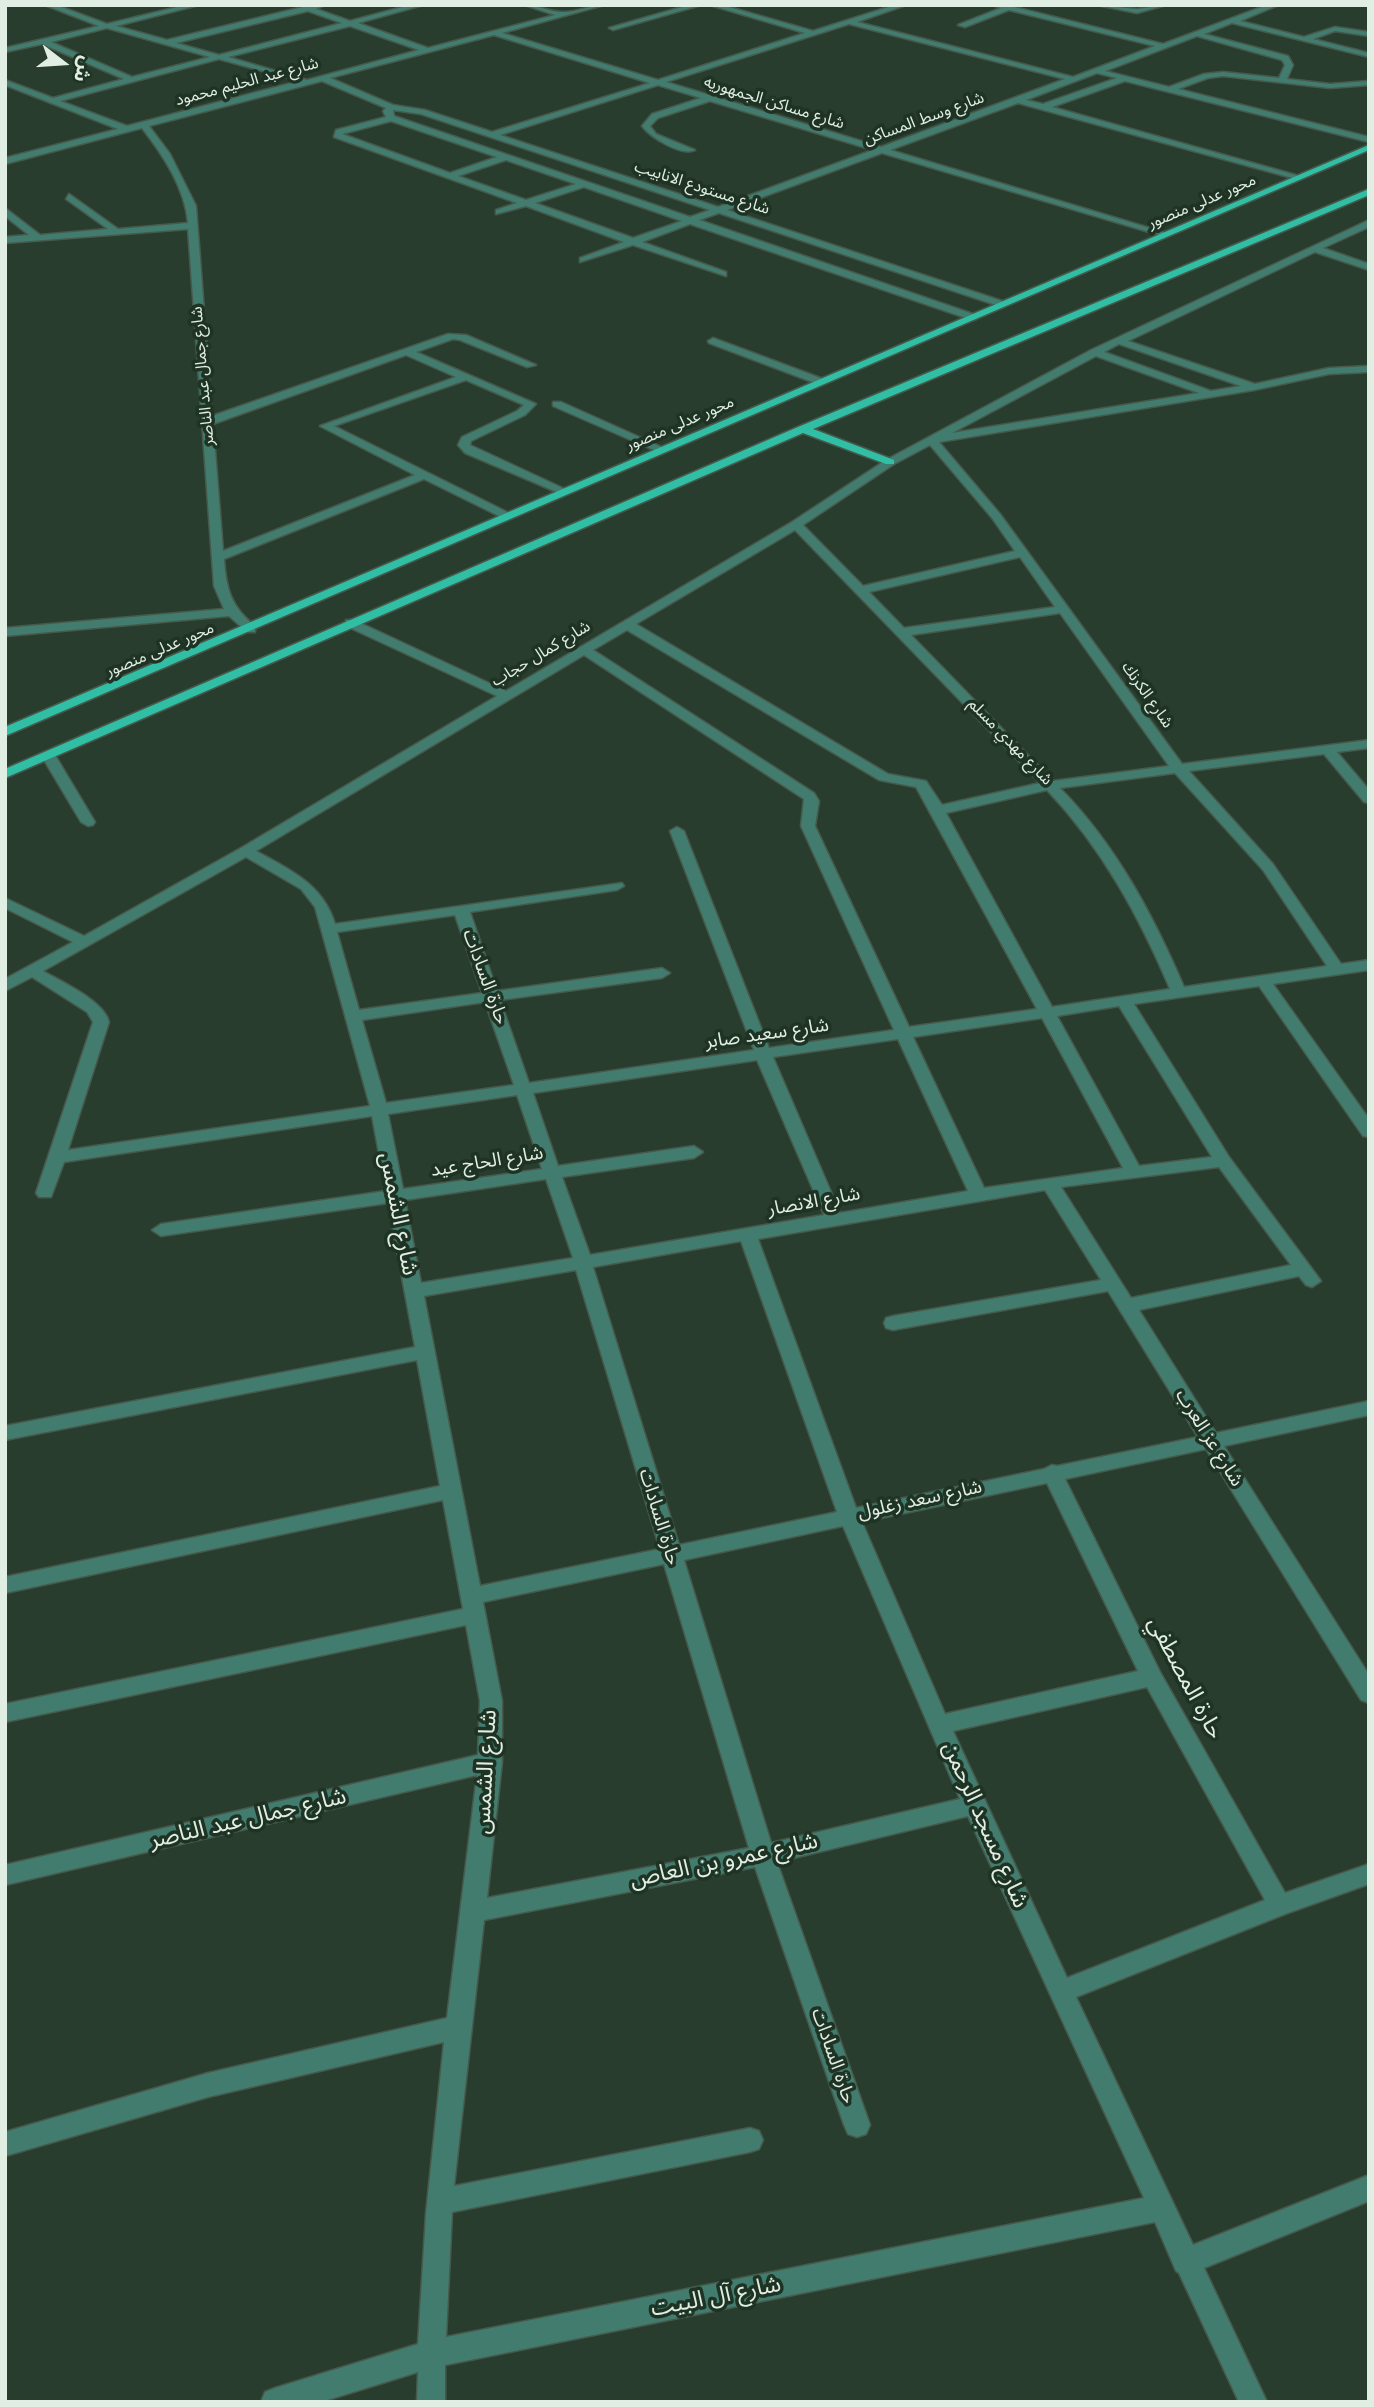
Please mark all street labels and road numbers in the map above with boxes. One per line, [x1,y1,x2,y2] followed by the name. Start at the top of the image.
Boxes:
[173,54,321,110] street label: شارع عبد الحليم محمود
[701,72,847,134] street label: شارع مساكن الجمهوريه
[861,88,987,150] street label: شارع وسط المساكن
[632,157,772,219] street label: شارع مستودع الانابيب
[1145,171,1259,233] street label: محور عدلى منصور
[187,305,219,447] street label: شارع جمال عبد الناصر
[623,393,737,455] street label: محور عدلى منصور
[488,617,594,691] street label: شارع كمال حجاب
[103,619,217,681] street label: محور عدلى منصور
[1117,658,1177,732] street label: شارع الكرنك
[964,695,1056,789] street label: شارع مهدي مسلم
[457,926,513,1028] street label: حارة السادات
[704,1014,830,1054] street label: شارع سعيد صابر
[429,1142,545,1182] street label: شارع الحاج عيد
[373,1150,423,1278] street label: شارع الشمس
[766,1183,862,1221] street label: شارع الانصار
[1170,1385,1248,1491] street label: شارع عز العرب
[634,1466,684,1568] street label: حارة السادات
[856,1476,984,1524] street label: شارع سعد زغلول
[1141,1612,1229,1744] street label: حارة المصطفي
[469,1709,503,1835] street label: شارع الشمس
[936,1737,1034,1913] street label: شارع مسجد الرحمن
[147,1783,349,1855] street label: شارع جمال عبد الناصر
[628,1828,820,1894] street label: شارع عمرو بن العاص
[806,2005,860,2107] street label: حارة السادات
[649,2271,783,2323] street label: شارع آل البيت

